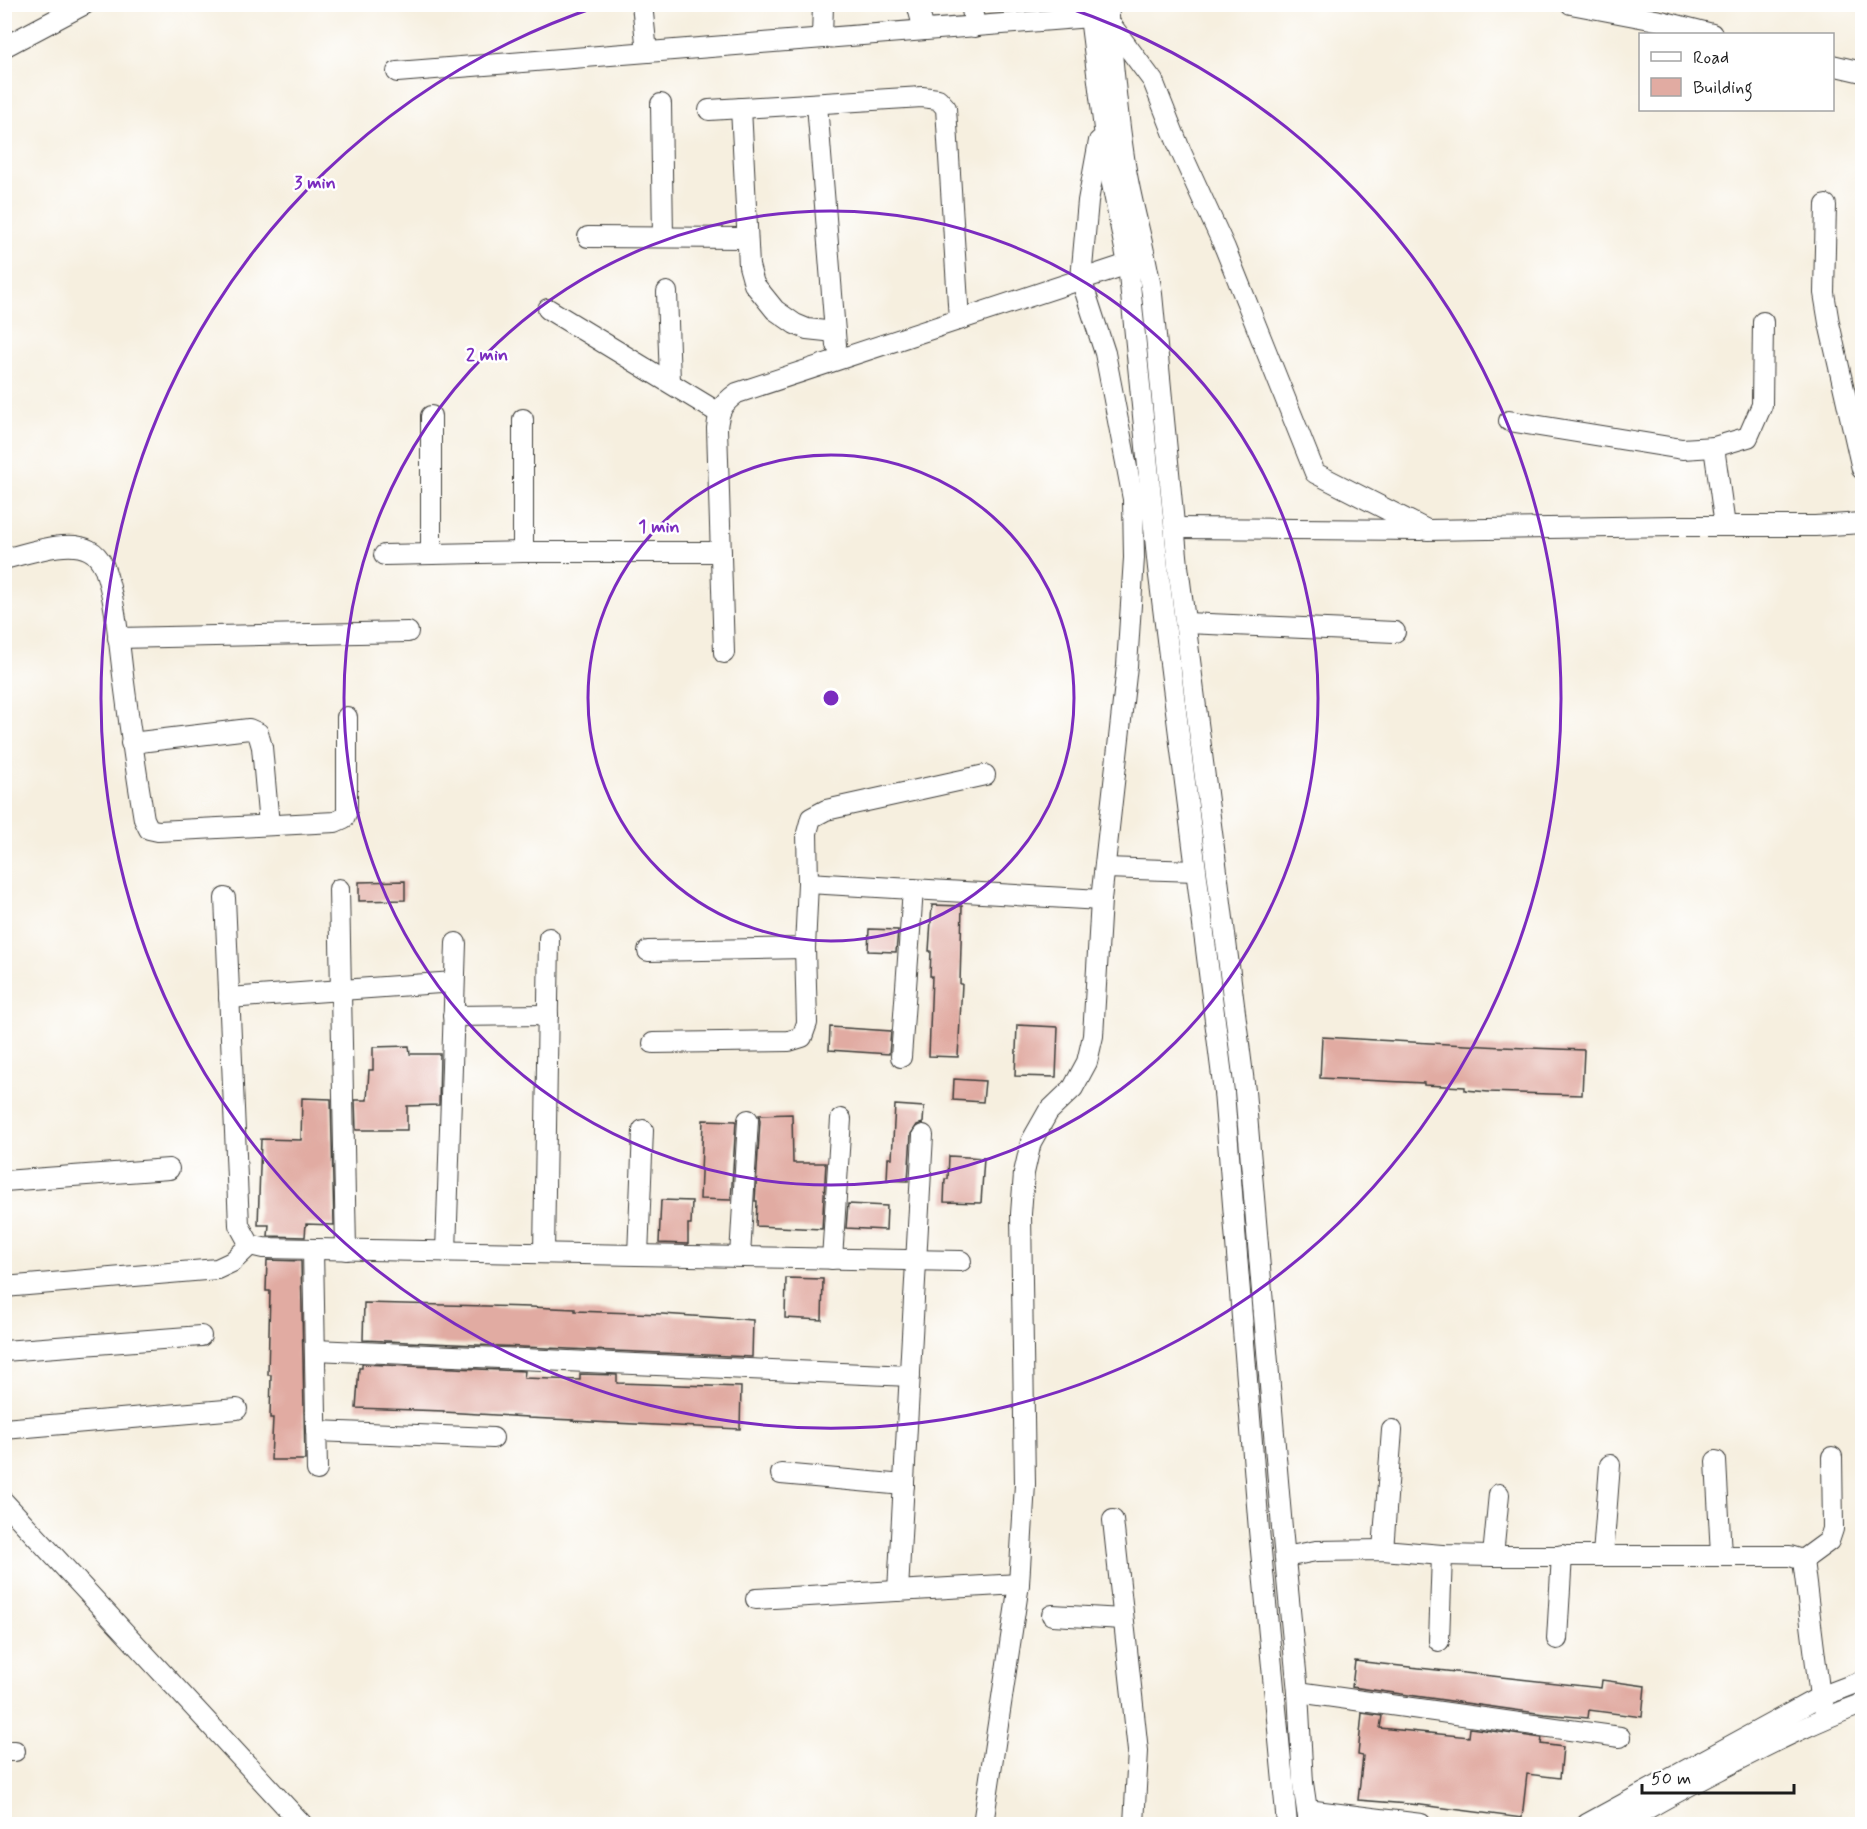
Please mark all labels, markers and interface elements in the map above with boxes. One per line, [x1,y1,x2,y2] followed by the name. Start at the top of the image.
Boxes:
[1639,33,1834,111] legend
[1693,46,1729,70] text: Road
[1693,76,1753,102] text: Building
[294,171,336,195] text: 3 min
[466,343,508,367] text: 2 min
[638,515,680,539] text: 1 min
[821,688,841,708] centre of rings
[1642,1757,1794,1795] scale bar
[1651,1767,1691,1791] text: 50 m

